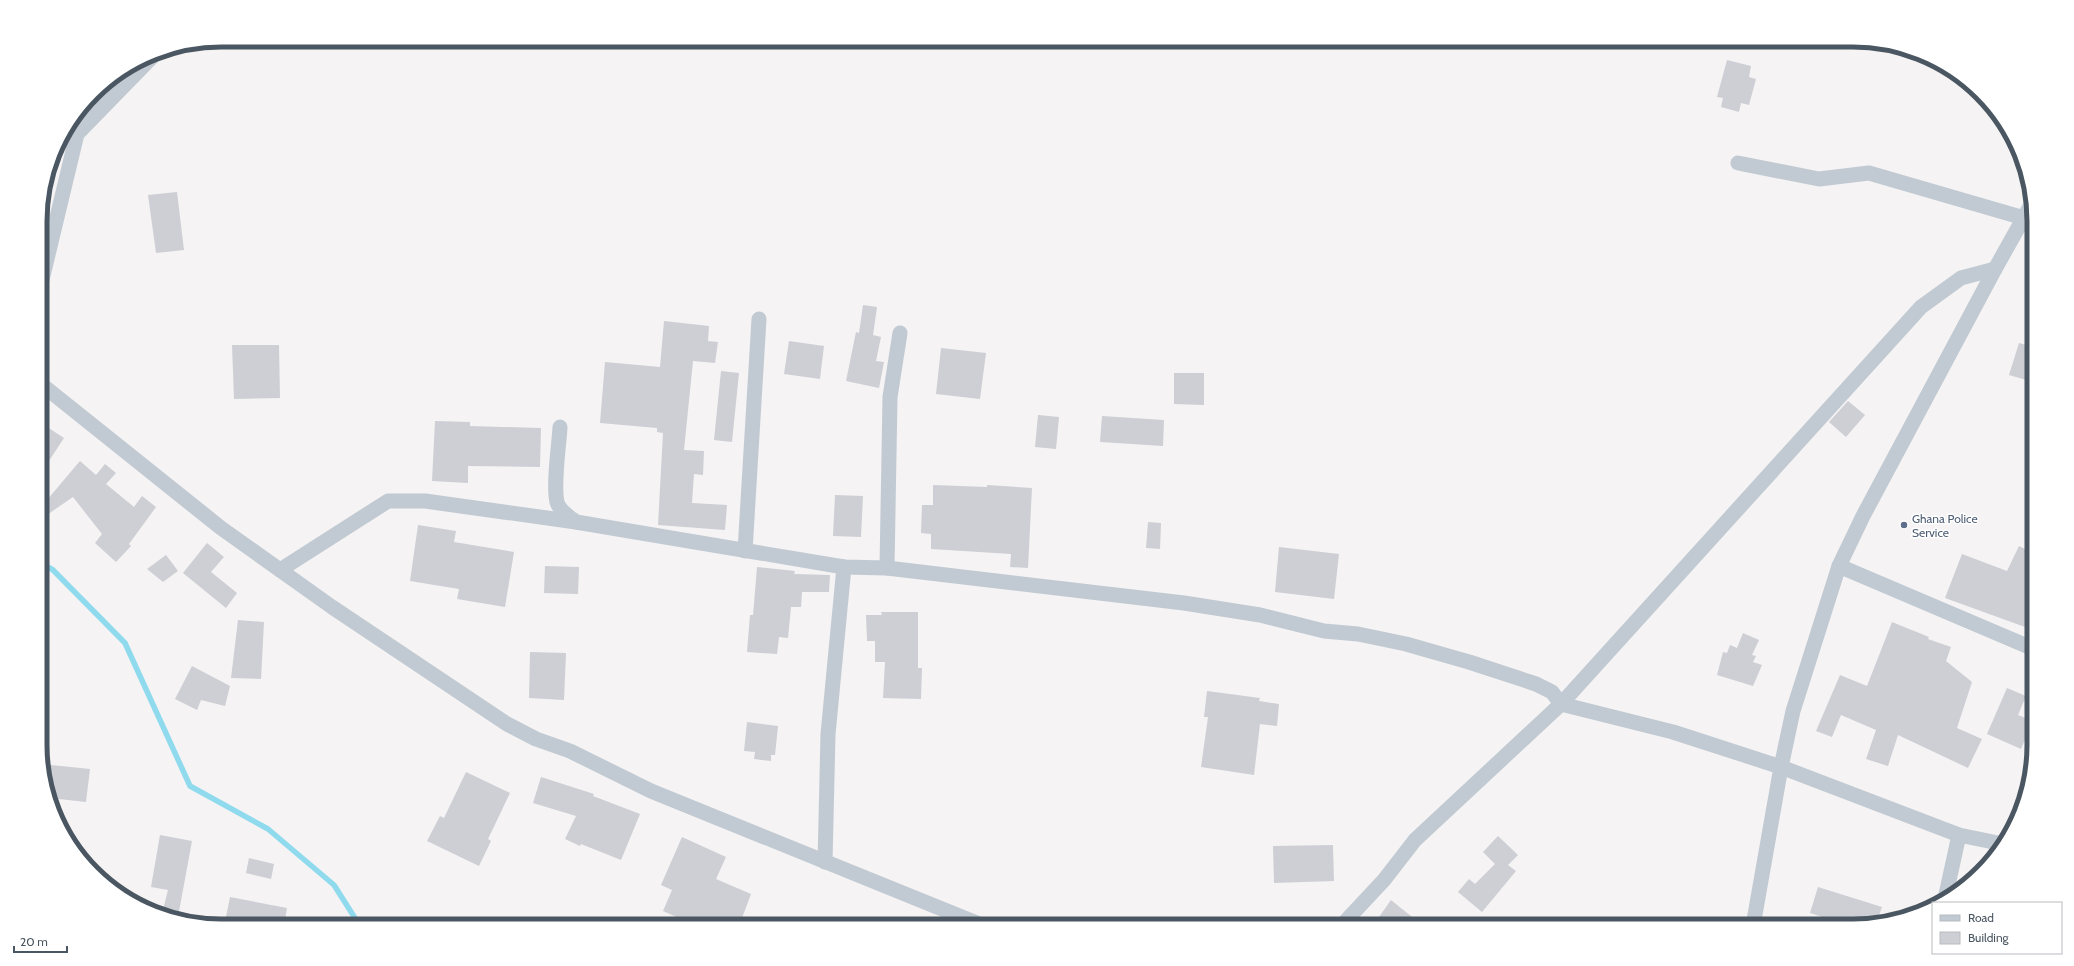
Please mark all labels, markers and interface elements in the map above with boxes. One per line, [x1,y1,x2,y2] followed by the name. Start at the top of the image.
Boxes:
[1912,511,1978,540] place label: Ghana Police Service
[1899,520,1909,530] marker: Ghana Police Service
[1932,902,2062,954] legend
[1968,910,1994,925] text: Road
[14,928,67,954] scale bar
[1968,930,2010,945] text: Building
[20,934,48,949] text: 20 m

